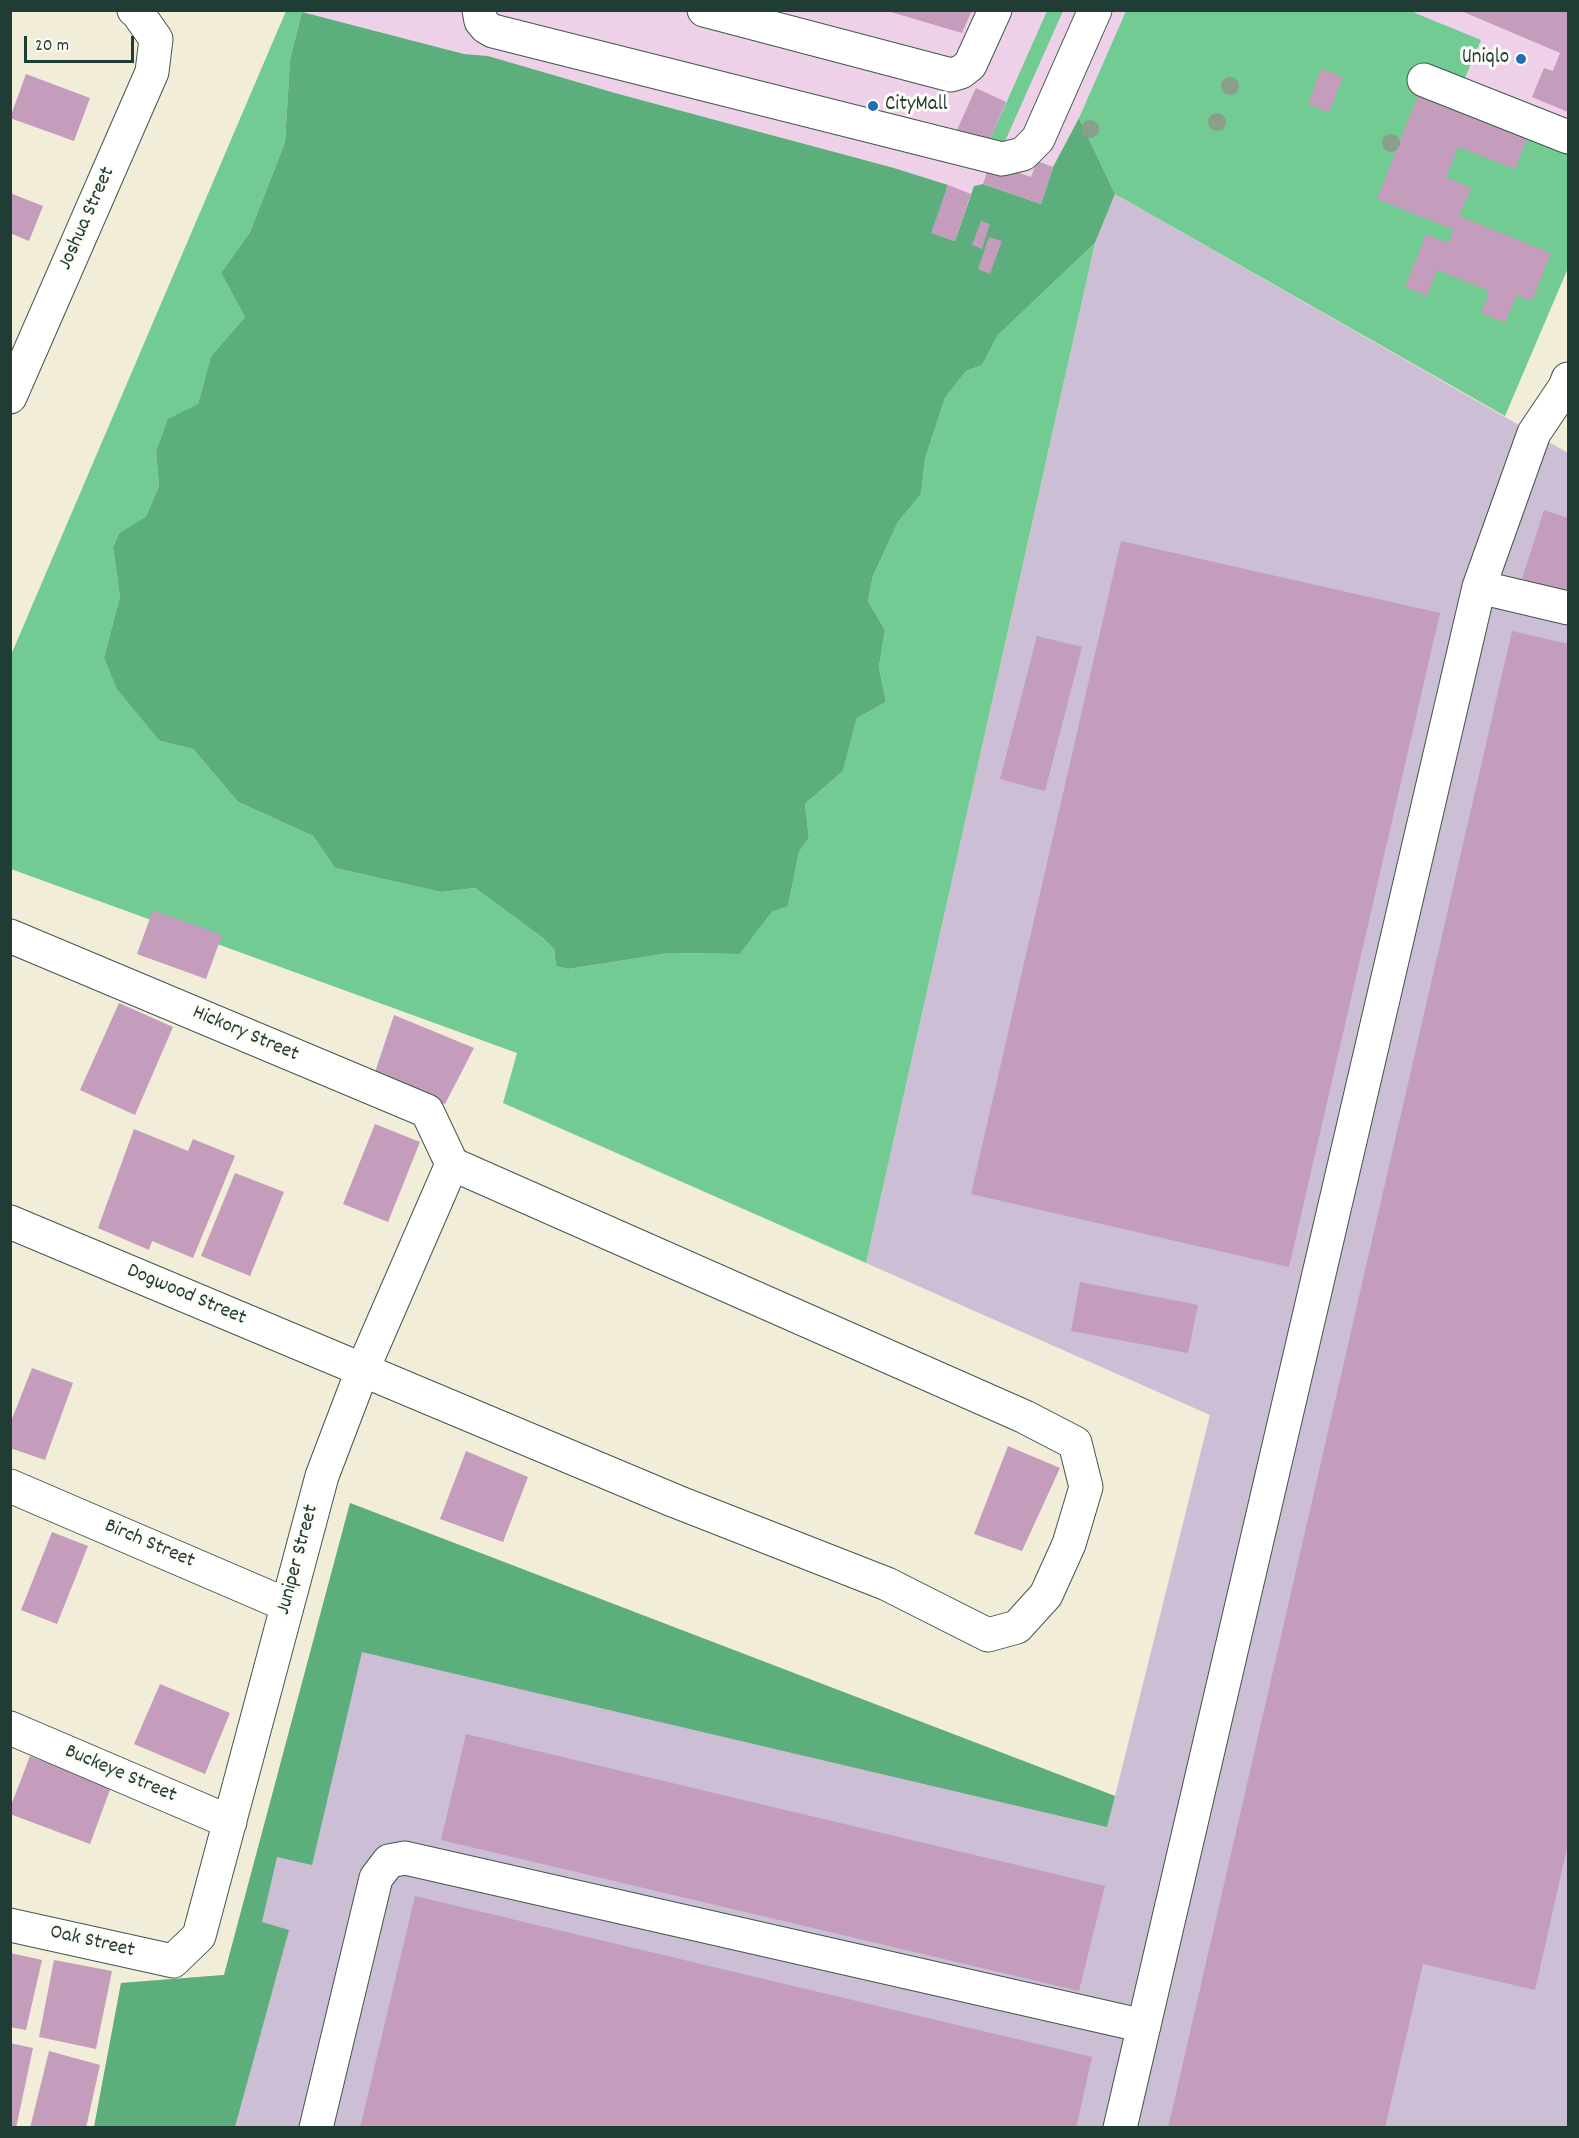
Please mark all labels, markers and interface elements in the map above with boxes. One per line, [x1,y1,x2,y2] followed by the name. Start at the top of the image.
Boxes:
[27,24,136,62] scale bar
[35,34,69,59] text: 20 m
[1462,46,1509,72] place label: Uniqlo
[1514,52,1528,66] marker: Uniqlo
[885,93,948,119] place label: CityMall
[866,99,880,113] marker: CityMall
[54,164,122,274] street label: Joshua Street
[188,1001,302,1069] street label: Hickory Street
[122,1260,250,1332] street label: Dogwood Street
[272,1502,326,1618] street label: Juniper Street
[100,1515,198,1575] street label: Birch Street
[60,1740,180,1810] street label: Buckeye Street
[47,1921,137,1965] street label: Oak Street

